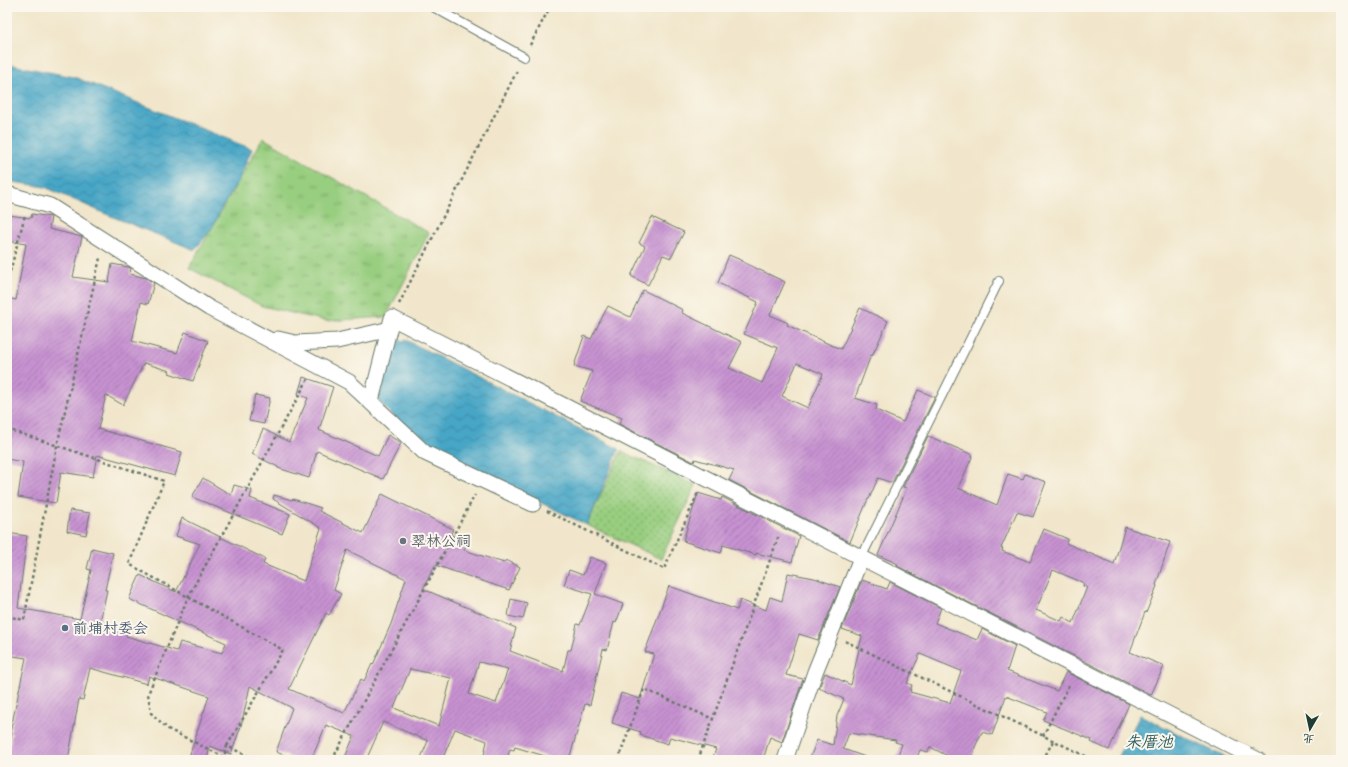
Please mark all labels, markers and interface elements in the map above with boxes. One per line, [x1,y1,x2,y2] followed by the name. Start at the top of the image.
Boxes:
[411,532,471,554] place label: 翠林公祠
[398,536,408,546] marker: 翠林公祠
[73,619,148,641] place label: 前埔村委会
[60,623,70,633] marker: 前埔村委会
[1290,709,1330,749] north arrow
[1302,728,1315,746] text: 北
[1125,732,1174,755] water label: 朱厝池

